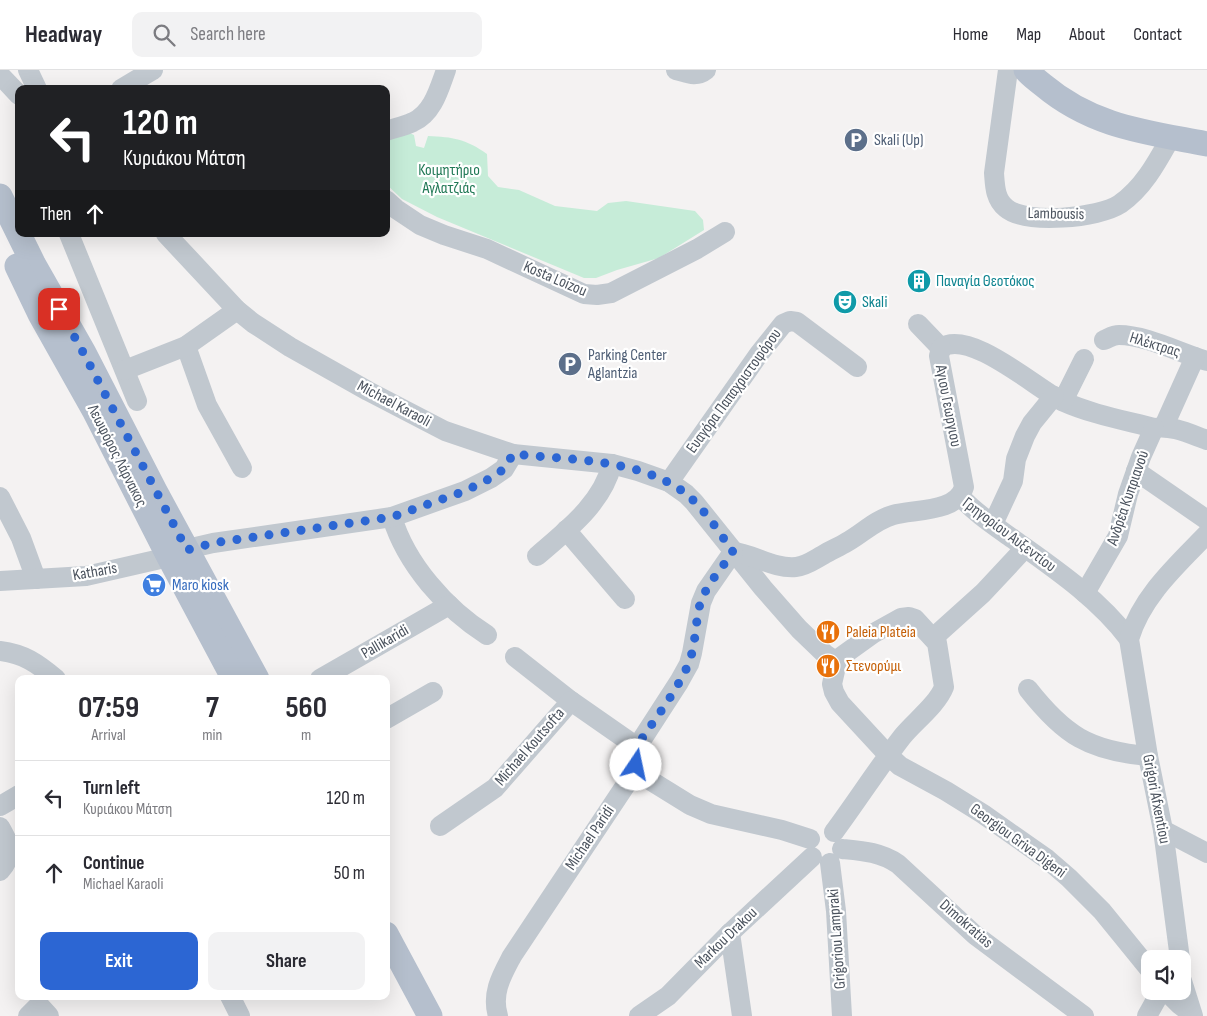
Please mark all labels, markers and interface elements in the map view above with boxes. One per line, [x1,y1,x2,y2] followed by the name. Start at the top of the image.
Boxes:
[132,12,482,57] search box
[25,20,102,49] text: Headway
[150,21,178,49] icon: search
[190,23,266,46] text: Search here
[953,24,988,45] text: Home
[1016,24,1041,45] text: Map
[1069,24,1105,45] text: About
[1133,24,1182,45] text: Contact
[123,102,198,145] text: 120 m
[40,105,105,170] icon: left
[843,127,869,153] parking icon: Skali (Up)
[874,131,923,150] place label: Skali (Up)
[123,145,246,172] text: Κυριάκου Μάτση
[418,161,480,198] park label: Κοιμητήριο Αγλατζιάς
[81,200,109,228] icon: ahead
[40,203,71,226] text: Then
[1027,204,1085,224] street label: Lambousis
[520,257,590,301] street label: Kosta Loizou
[906,268,932,294] building icon: Παναγία Θεοτόκος
[936,272,1035,291] place label: Παναγία Θεοτόκος
[38,288,80,330] pin
[832,289,858,315] theatre icon: Skali
[862,293,887,312] place label: Skali
[45,295,73,323] icon: arrive
[682,325,786,457] street label: Ευαγόρα Παπαχριστοφόρου
[1127,328,1183,362] street label: Ηλέκτρας
[587,346,667,383] place label: Parking Center Aglantzia
[557,351,583,377] parking icon: Parking Center Aglantzia
[931,362,965,449] street label: Αγιου Γεωργιου
[354,377,434,431] street label: Michael Karaoli
[83,401,151,510] street label: Λεωφόρος Λάρνακος
[1103,448,1153,549] street label: Ανδρέα Κυπριανού
[958,494,1060,576] street label: Γρηγορίου Αυξεντίου
[71,559,119,585] street label: Katharis
[141,572,167,598] supermarket icon: Maro kiosk
[172,576,229,595] place label: Maro kiosk
[815,619,841,645] restaurant icon: Paleia Plateia
[358,621,412,663] street label: Pallikaridi
[846,623,916,642] place label: Paleia Plateia
[815,653,841,679] restaurant icon: Στενορύμι
[846,657,901,676] place label: Στενορύμι
[78,690,139,726] text: 07:59
[206,690,219,726] text: 7
[285,690,327,726] text: 560
[491,704,569,790] street label: Michael Koutsofta
[91,726,126,745] text: Arrival
[202,726,222,745] text: min
[301,726,311,745] text: m
[609,738,661,790] position arrow
[1138,753,1174,845] street label: Grigori Afxentiou
[83,777,140,800] text: Turn left
[40,784,68,812] icon: left
[327,787,365,810] text: 120 m
[83,800,172,819] text: Κυριάκου Μάτση
[966,800,1070,882] street label: Georgiou Griva Digeni
[561,802,619,874] street label: Michael Paridi
[83,852,144,875] text: Continue
[40,859,68,887] icon: ahead
[334,862,365,885] text: 50 m
[83,875,164,894] text: Michael Karaoli
[824,888,850,990] street label: Grigoriou Lampraki
[936,896,997,952] street label: Dimokratias
[691,904,761,972] street label: Markou Drakou
[40,932,198,990] button: Exit
[208,932,365,990] button: Share
[1141,950,1191,1000] map controls
[1141,950,1191,1000] button: sound

